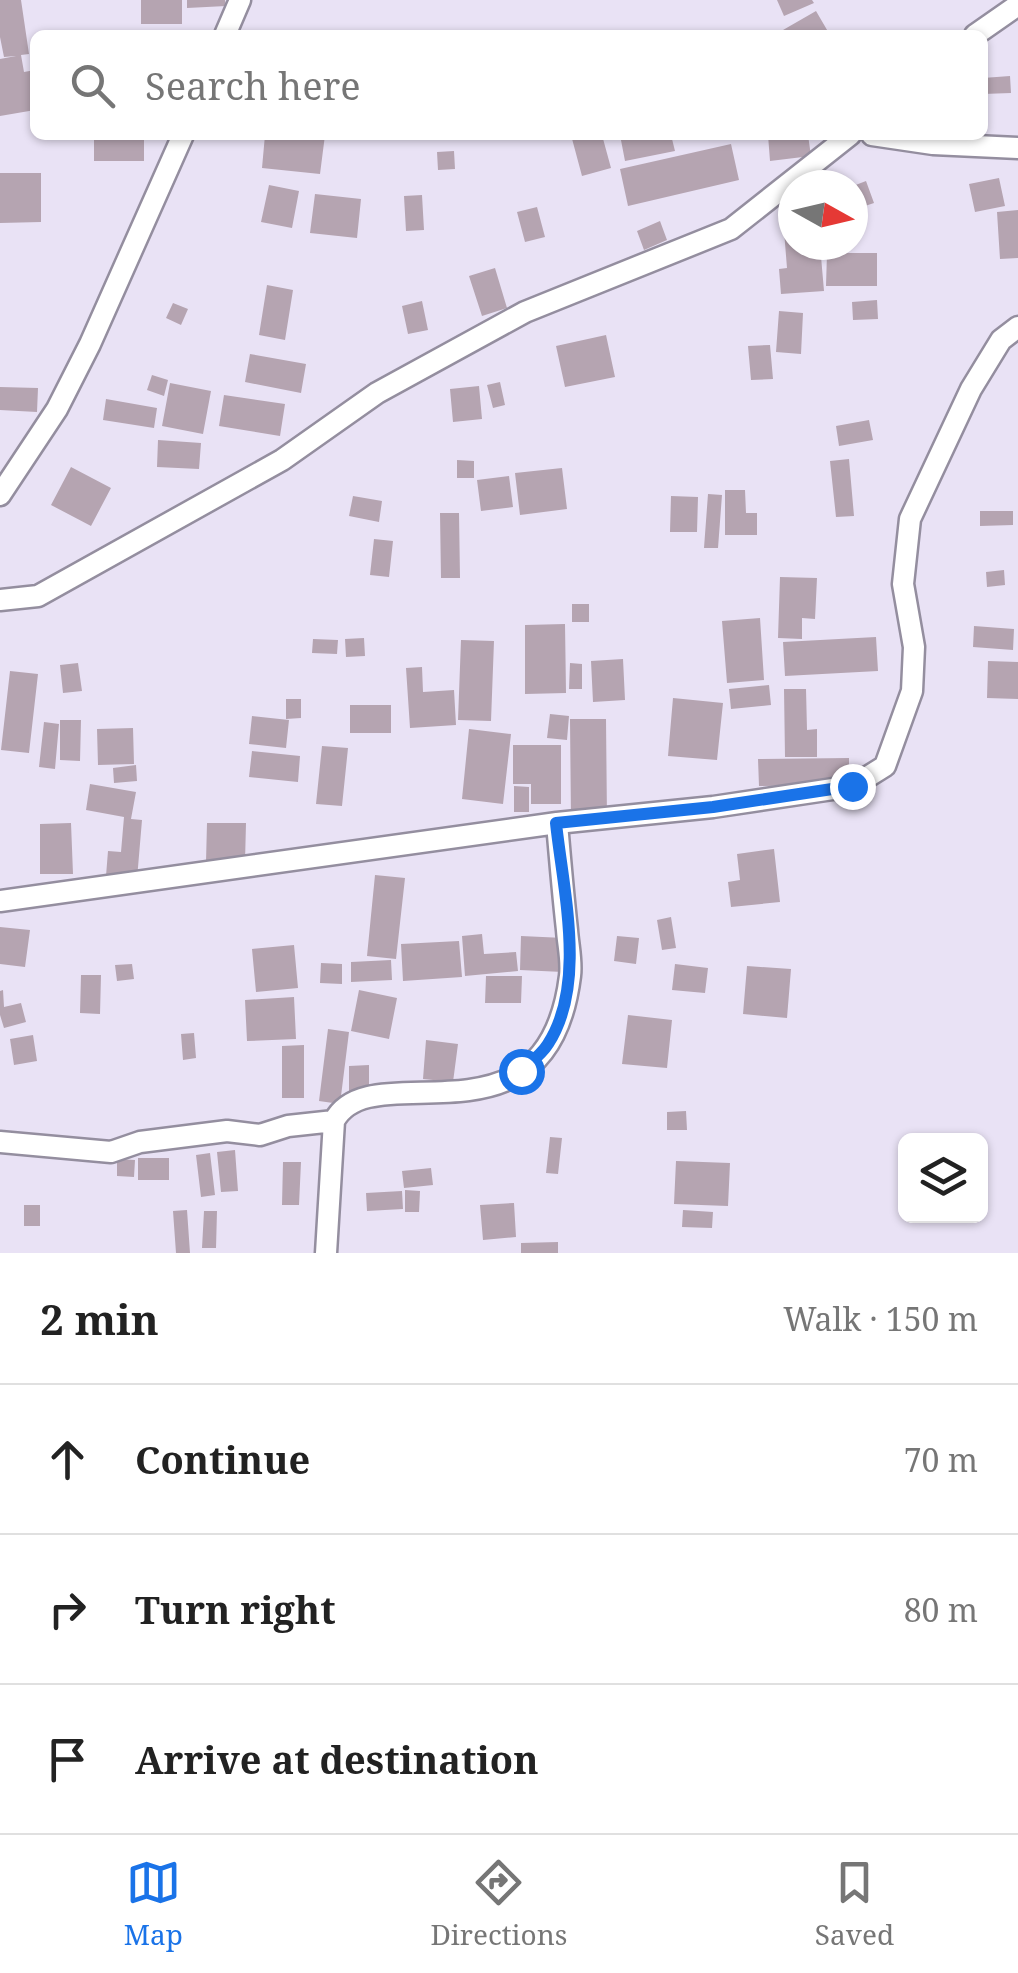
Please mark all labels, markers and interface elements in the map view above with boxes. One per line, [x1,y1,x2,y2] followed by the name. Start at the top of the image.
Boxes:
[30,30,988,140] search box
[65,58,120,113] icon: search
[145,59,361,111] text: Search here
[778,170,868,260] north arrow
[830,764,876,810] route end
[499,1049,545,1095] route start
[898,1133,988,1223] map controls
[898,1133,988,1223] button: layers
[40,1290,159,1347] text: 2 min
[783,1297,978,1340] text: Walk · 150 m
[40,1432,95,1487] icon: ahead
[135,1433,310,1485] text: Continue
[904,1438,978,1481] text: 70 m
[40,1582,95,1637] icon: right
[135,1583,336,1635] text: Turn right
[904,1588,978,1631] text: 80 m
[40,1732,95,1787] icon: arrive
[135,1733,539,1785] text: Arrive at destination
[124,1855,183,1953] tab: Map
[430,1855,567,1953] tab: Directions
[815,1855,894,1953] tab: Saved

